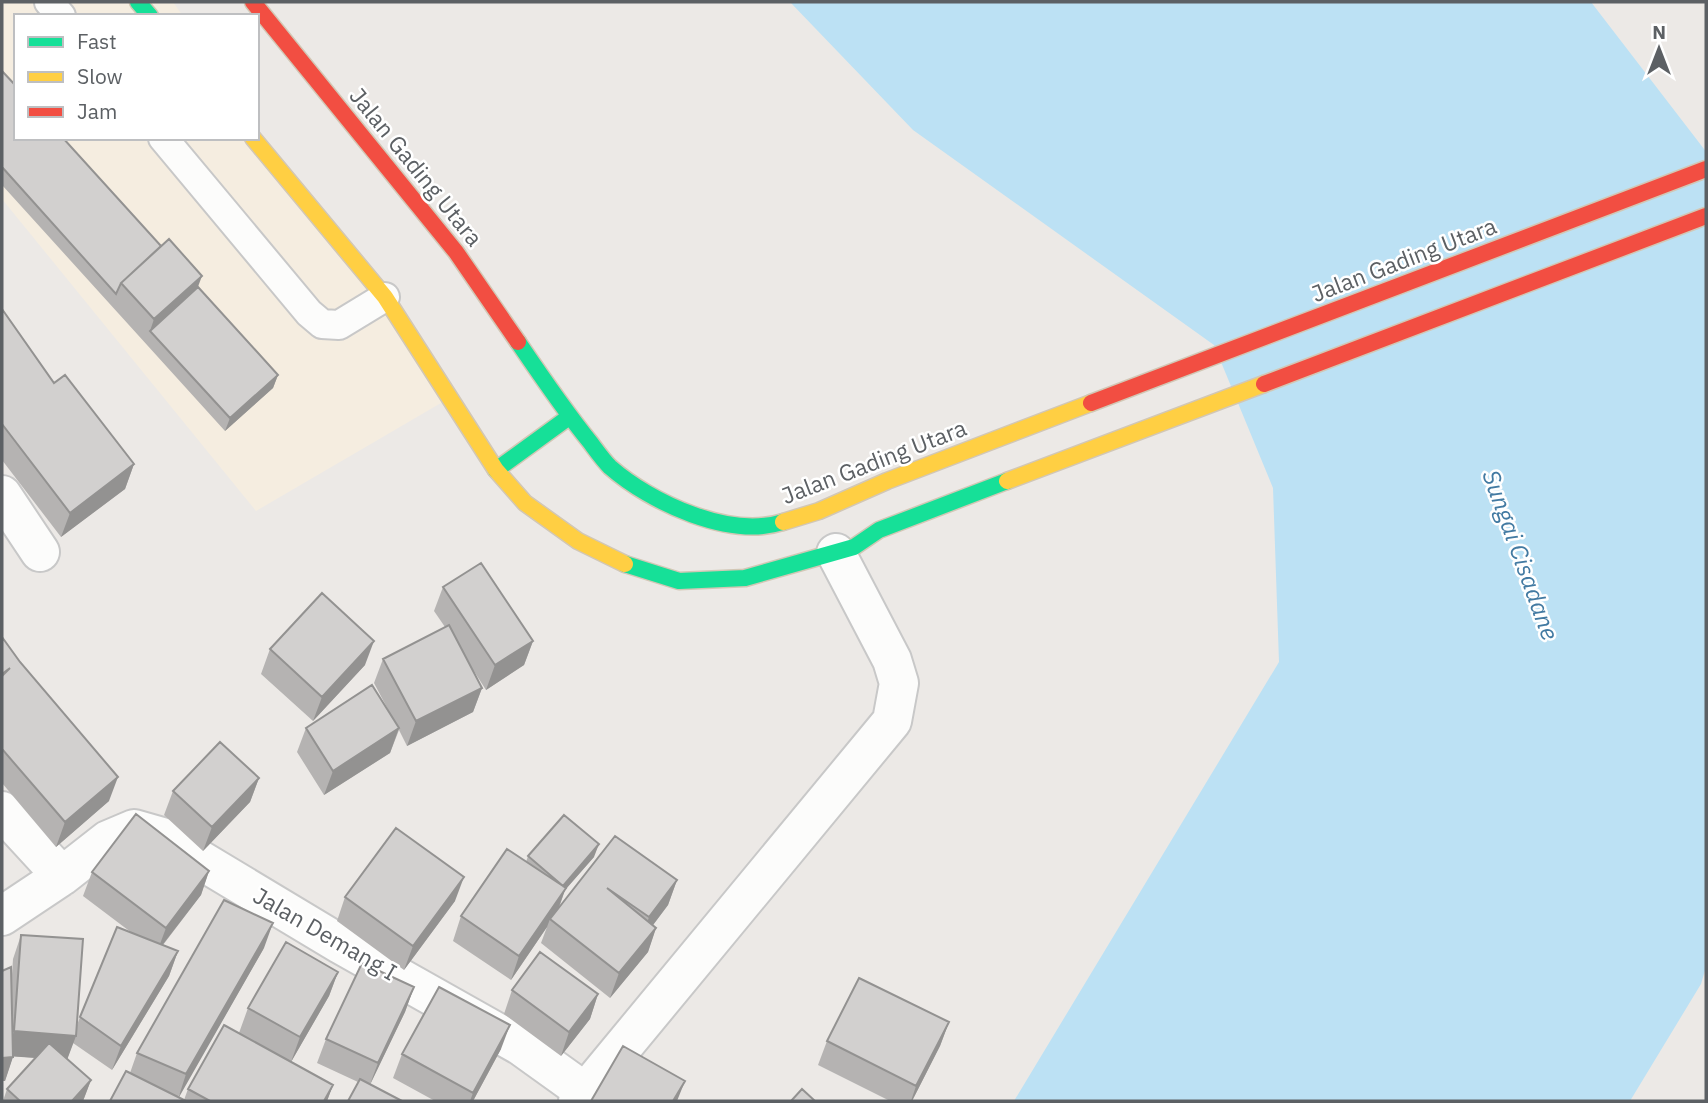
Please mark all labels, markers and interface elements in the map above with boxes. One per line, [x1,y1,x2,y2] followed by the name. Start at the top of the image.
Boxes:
[14,14,259,140] legend
[1624,14,1694,84] north arrow
[1652,20,1666,44] text: N
[77,27,117,55] text: Fast
[77,62,123,90] text: Slow
[344,81,490,252] street label: Jalan Gading Utara
[77,97,117,125] text: Jam
[1307,210,1500,308] street label: Jalan Gading Utara
[777,412,970,510] street label: Jalan Gading Utara
[1475,465,1567,644] water label: Sungai Cisadane
[248,880,403,986] street label: Jalan Demang I

